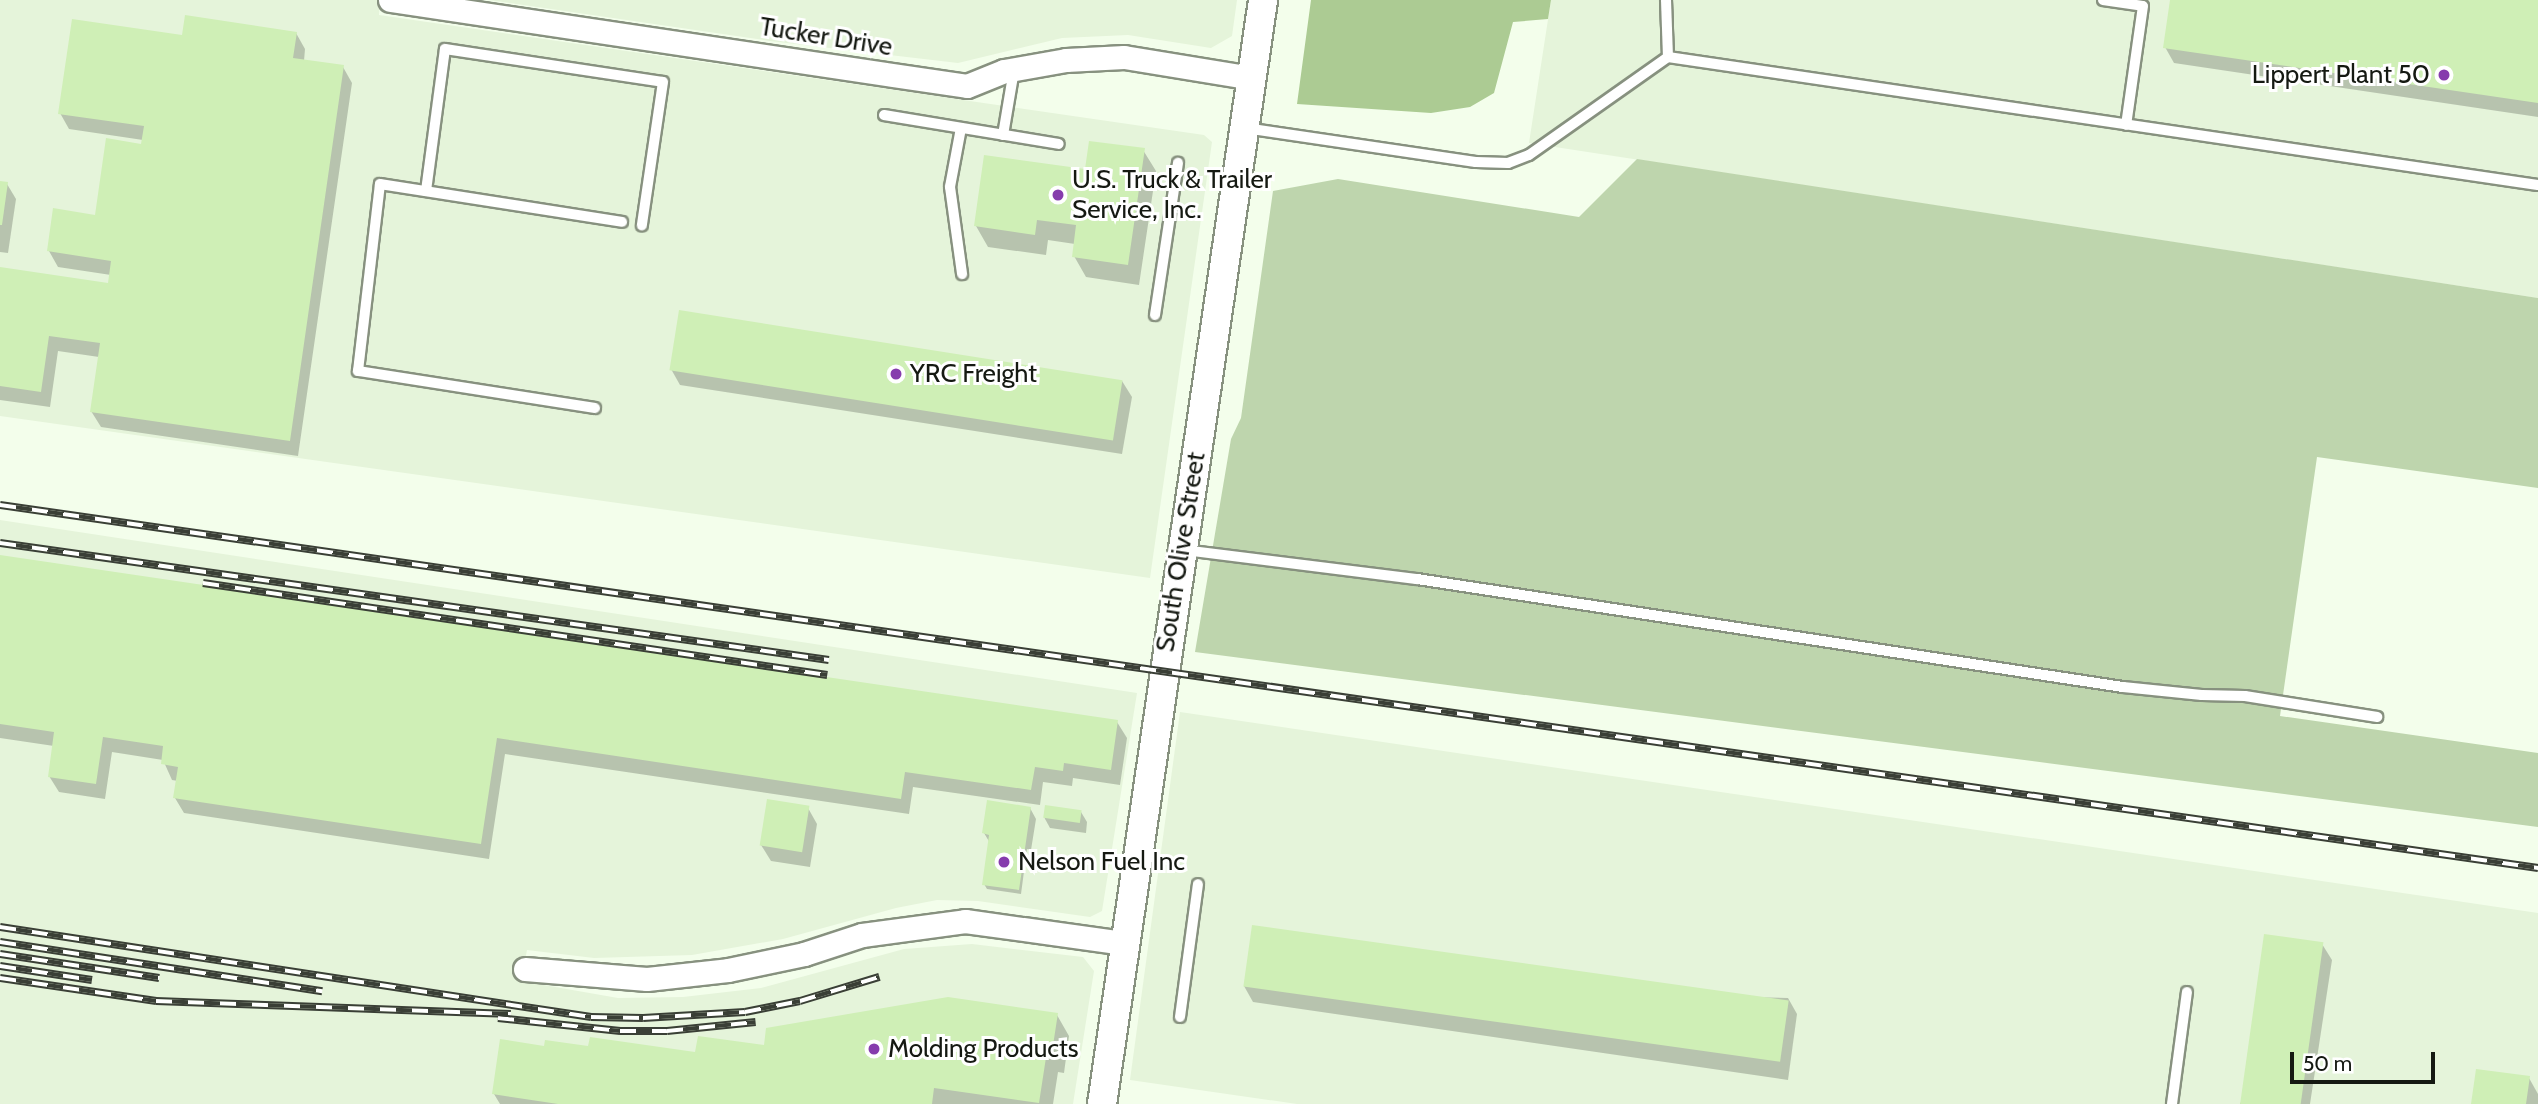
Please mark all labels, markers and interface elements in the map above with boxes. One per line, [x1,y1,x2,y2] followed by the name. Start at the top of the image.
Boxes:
[757,11,895,63] street label: Tucker Drive
[2252,59,2430,91] place label: Lippert Plant 50
[2436,67,2452,83] marker: Lippert Plant 50
[1072,164,1272,226] place label: U.S. Truck & Trailer Service, Inc.
[1050,187,1066,203] marker: U.S. Truck & Trailer Service, Inc.
[910,358,1037,390] place label: YRC Freight
[888,366,904,382] marker: YRC Freight
[1150,450,1212,654] street label: South Olive Street
[1018,846,1185,878] place label: Nelson Fuel Inc
[996,854,1012,870] marker: Nelson Fuel Inc
[888,1033,1079,1065] place label: Molding Products
[2293,1038,2438,1082] scale bar
[866,1041,882,1057] marker: Molding Products
[2303,1051,2352,1076] text: 50 m

